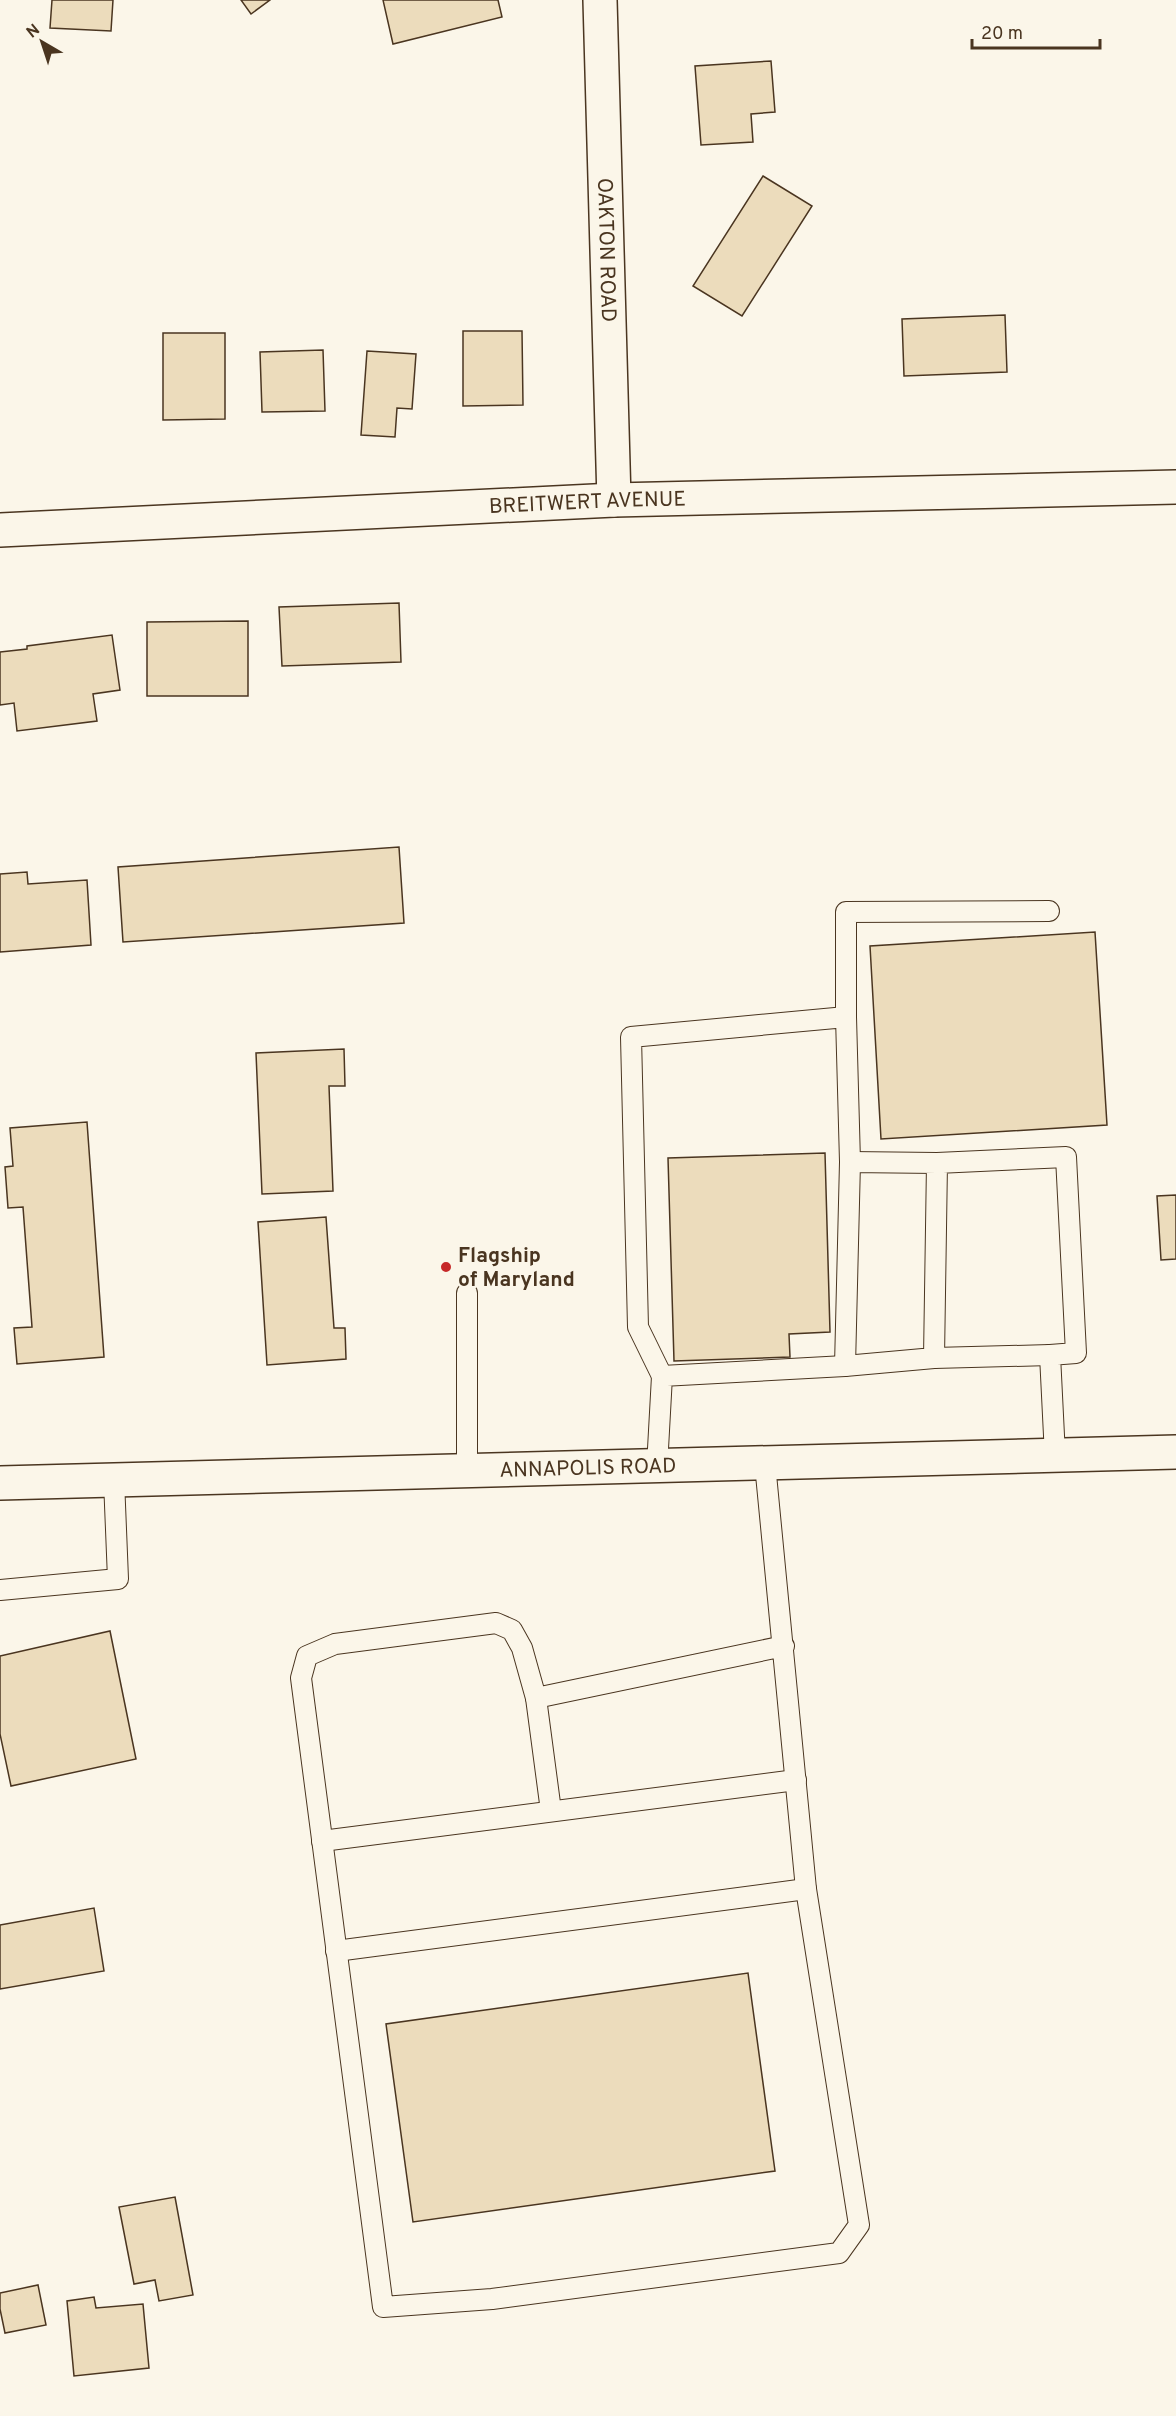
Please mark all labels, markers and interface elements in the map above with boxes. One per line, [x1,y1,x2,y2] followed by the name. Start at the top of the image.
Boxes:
[12,12,72,72] north arrow
[972,12,1100,50] scale bar
[23,21,45,43] text: N
[981,23,1023,46] text: 20 m
[590,177,621,322] street label: OAKTON ROAD
[488,486,686,521] street label: BREITWERT AVENUE
[458,1243,575,1294] place label: Flagship of Maryland
[439,1260,453,1274] marker: Flagship of Maryland
[499,1453,677,1485] street label: ANNAPOLIS ROAD

